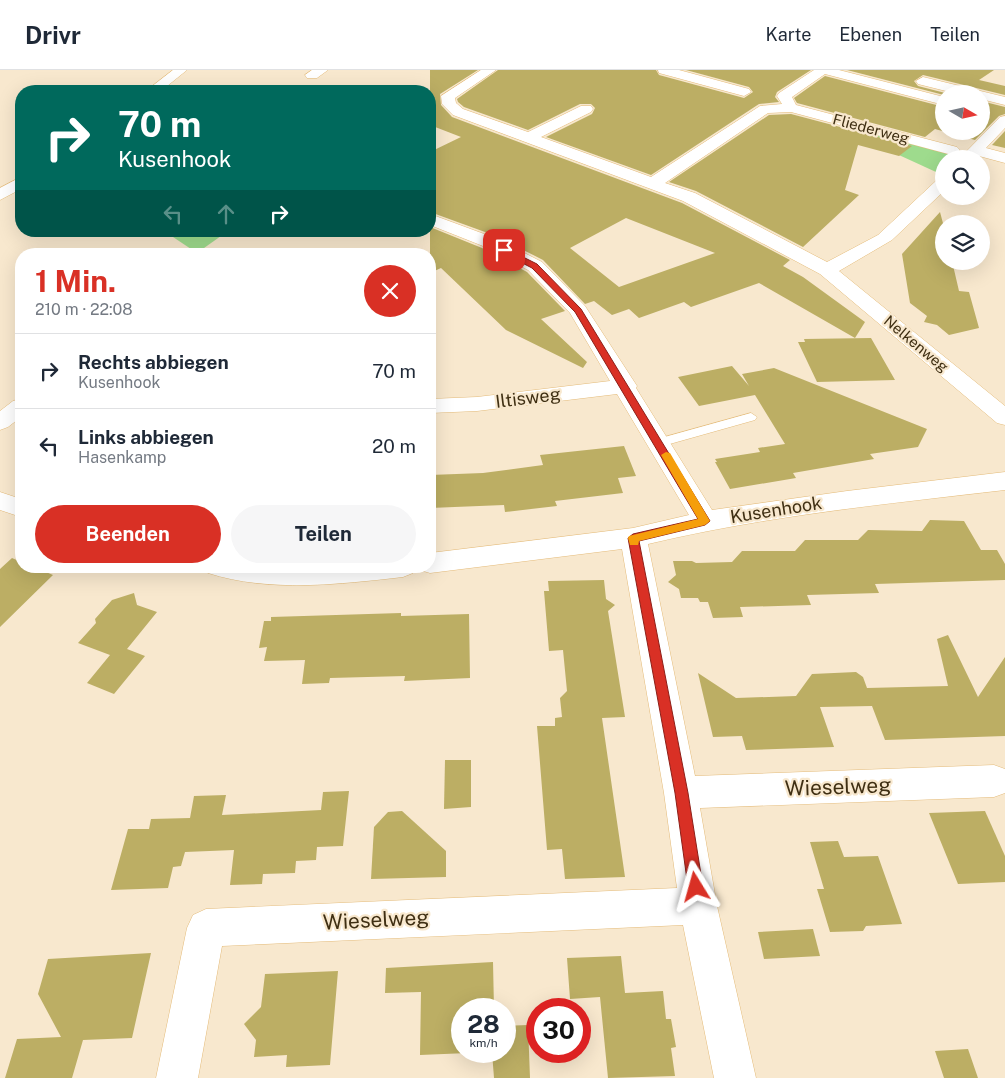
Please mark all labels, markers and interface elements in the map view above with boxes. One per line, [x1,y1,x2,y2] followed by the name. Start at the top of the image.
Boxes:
[25,21,81,49] text: Drivr
[766,24,811,45] text: Karte
[839,24,902,45] text: Ebenen
[930,24,980,45] text: Teilen
[935,85,990,140] north arrow
[935,85,990,270] map controls
[118,104,201,145] text: 70 m
[35,105,100,170] icon: right
[831,110,911,147] street label: Fliederweg
[118,146,231,172] text: Kusenhook
[935,150,990,205] button: search
[159,200,187,228] icon: left
[212,200,240,228] icon: ahead
[265,200,293,228] icon: right
[935,215,990,270] button: layers
[483,229,525,271] pin
[490,236,518,264] icon: arrive
[35,263,116,299] text: 1 Min.
[364,265,416,317] button: close
[35,300,133,319] text: 210 m · 22:08
[881,312,952,375] street label: Nelkenweg
[78,351,229,373] text: Rechts abbiegen
[35,357,63,385] icon: right
[372,360,416,382] text: 70 m
[78,373,160,392] text: Kusenhook
[494,383,562,412] street label: Iltisweg
[78,426,214,448] text: Links abbiegen
[35,432,63,460] icon: left
[372,435,416,457] text: 20 m
[78,448,166,467] text: Hasenkamp
[728,492,823,527] street label: Kusenhook
[35,505,221,563] button: Beenden
[231,505,416,563] button: Teilen
[784,772,892,801] street label: Wieselweg
[669,860,721,912] position arrow
[322,904,430,935] street label: Wieselweg
[526,998,591,1063] speed limit sign: 30
[467,1009,500,1039] text: 28
[469,1036,498,1050] text: km/h

